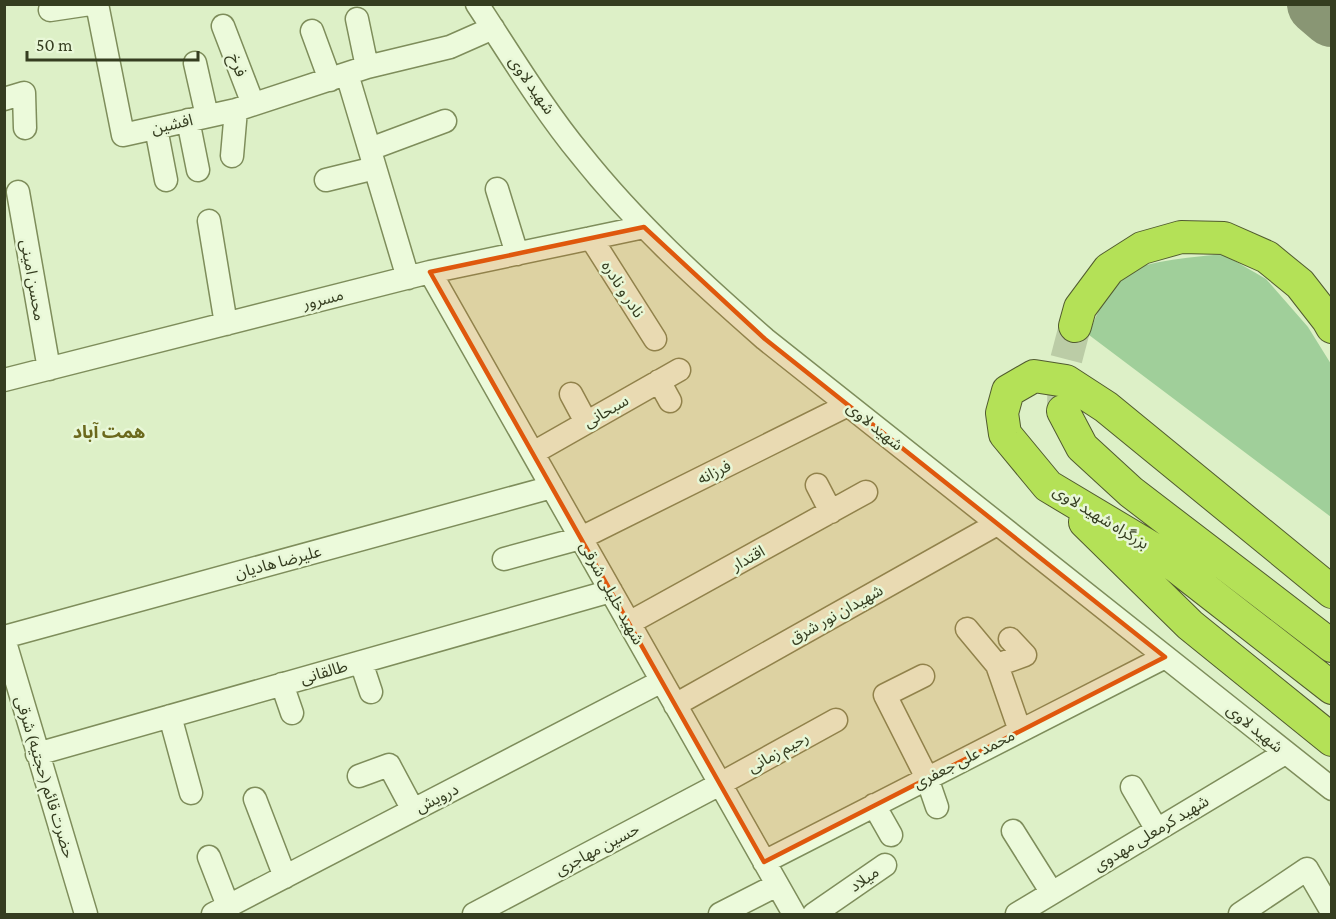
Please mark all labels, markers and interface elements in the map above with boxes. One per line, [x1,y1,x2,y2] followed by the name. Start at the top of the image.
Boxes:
[27,24,198,62] scale bar
[36,35,73,55] text: 50 m
[222,51,250,81] street label: فرخ
[505,53,558,118] street label: شهید لاوی
[150,111,195,138] street label: افشین
[16,238,49,322] street label: محسن امینی
[598,258,648,321] street label: نادر و نادره
[300,286,345,313] street label: مسرور
[581,391,632,431] street label: سبحانی
[843,398,906,454] street label: شهید لاوی
[73,421,145,442] district label: همت آباد
[695,457,734,488] street label: فرزانه
[1050,482,1152,553] street label: بزرگراه شهید لاوی
[576,538,647,648] street label: شهید خلیلی شرقی
[233,542,323,583] street label: علیرضا هادیان
[728,542,768,575] street label: اقتدار
[786,581,886,648] street label: شهیدان نور شرق
[298,657,350,688] street label: طالقانی
[8,694,78,861] street label: حضرت قائم (حجتیه) شرقی
[1223,700,1286,756] street label: شهید لاوی
[911,726,1018,793] street label: محمد علی جعفری
[745,728,813,779] street label: رحیم زمانی
[413,780,462,817] street label: درویش
[1090,792,1212,875] street label: شهید کرمعلی مهدوی
[552,820,642,879] street label: حسین مهاجری
[846,863,882,895] street label: میلاد

